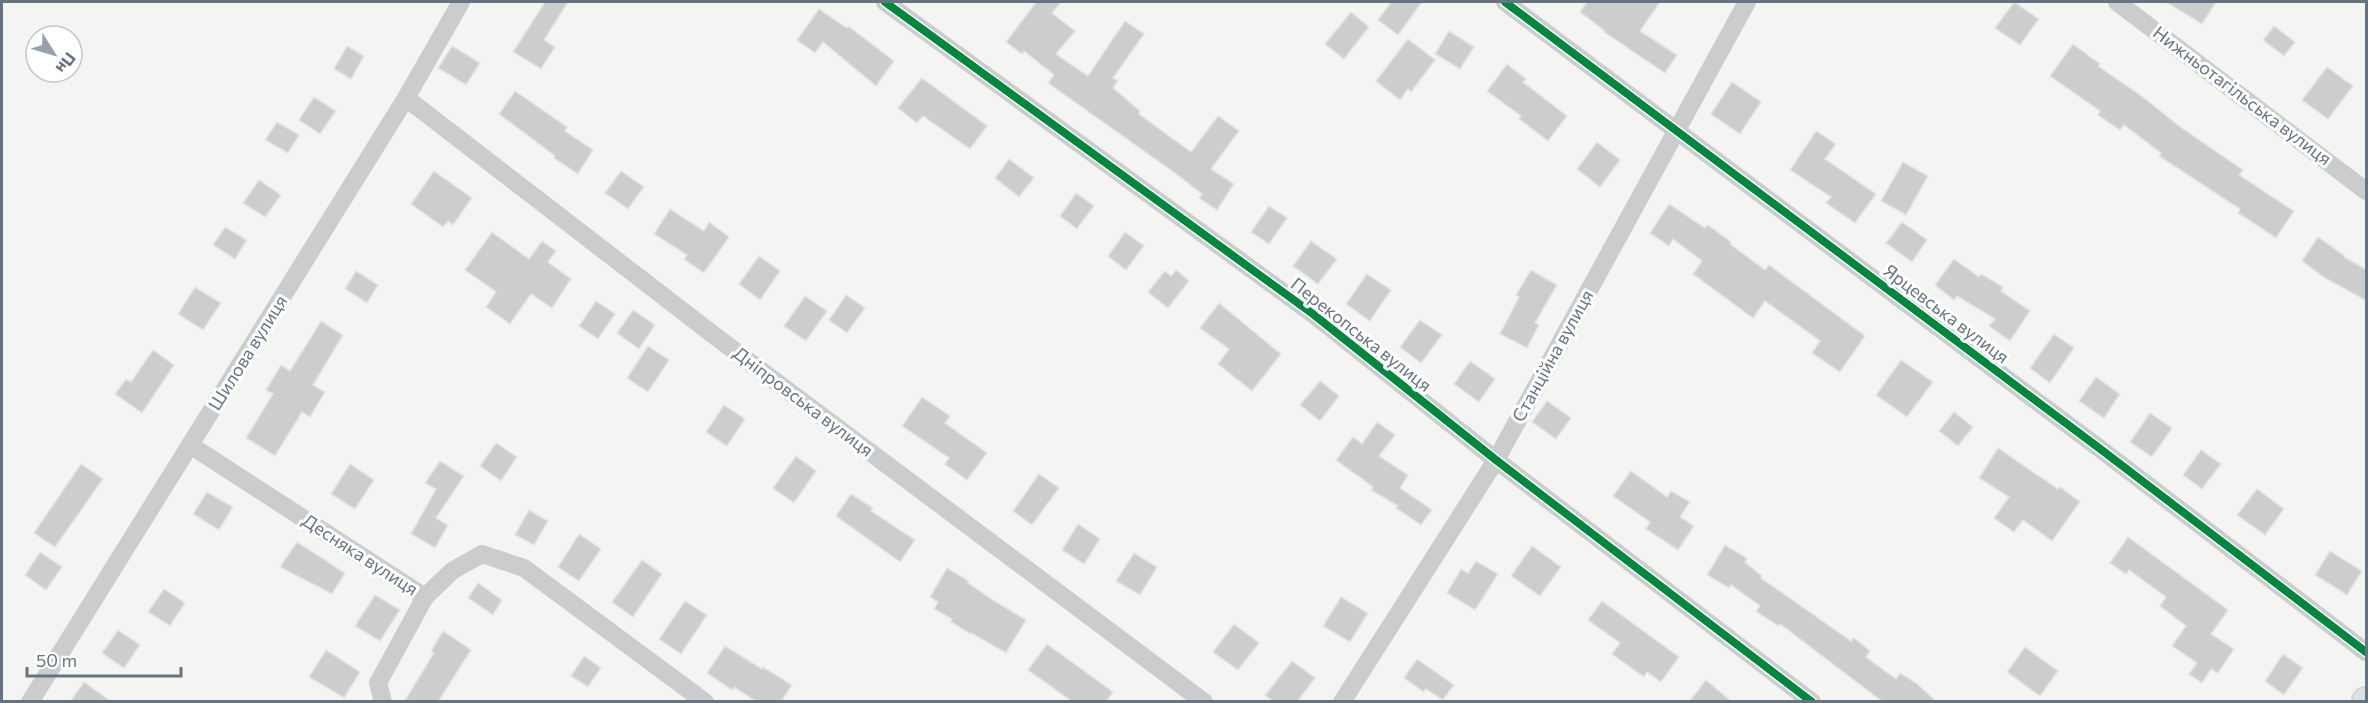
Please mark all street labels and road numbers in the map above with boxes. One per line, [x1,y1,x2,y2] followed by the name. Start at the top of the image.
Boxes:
[2149,21,2336,169] street label: Нижньотагільська вулиця
[1879,259,2014,368] street label: Ярцевська вулиця
[1287,272,1436,396] street label: Перекопська вулиця
[1507,286,1597,425] street label: Станційна вулиця
[203,291,291,414] street label: Шилова вулиця
[729,341,878,461] street label: Дніпровська вулиця
[299,509,423,600] street label: Десняка вулиця

